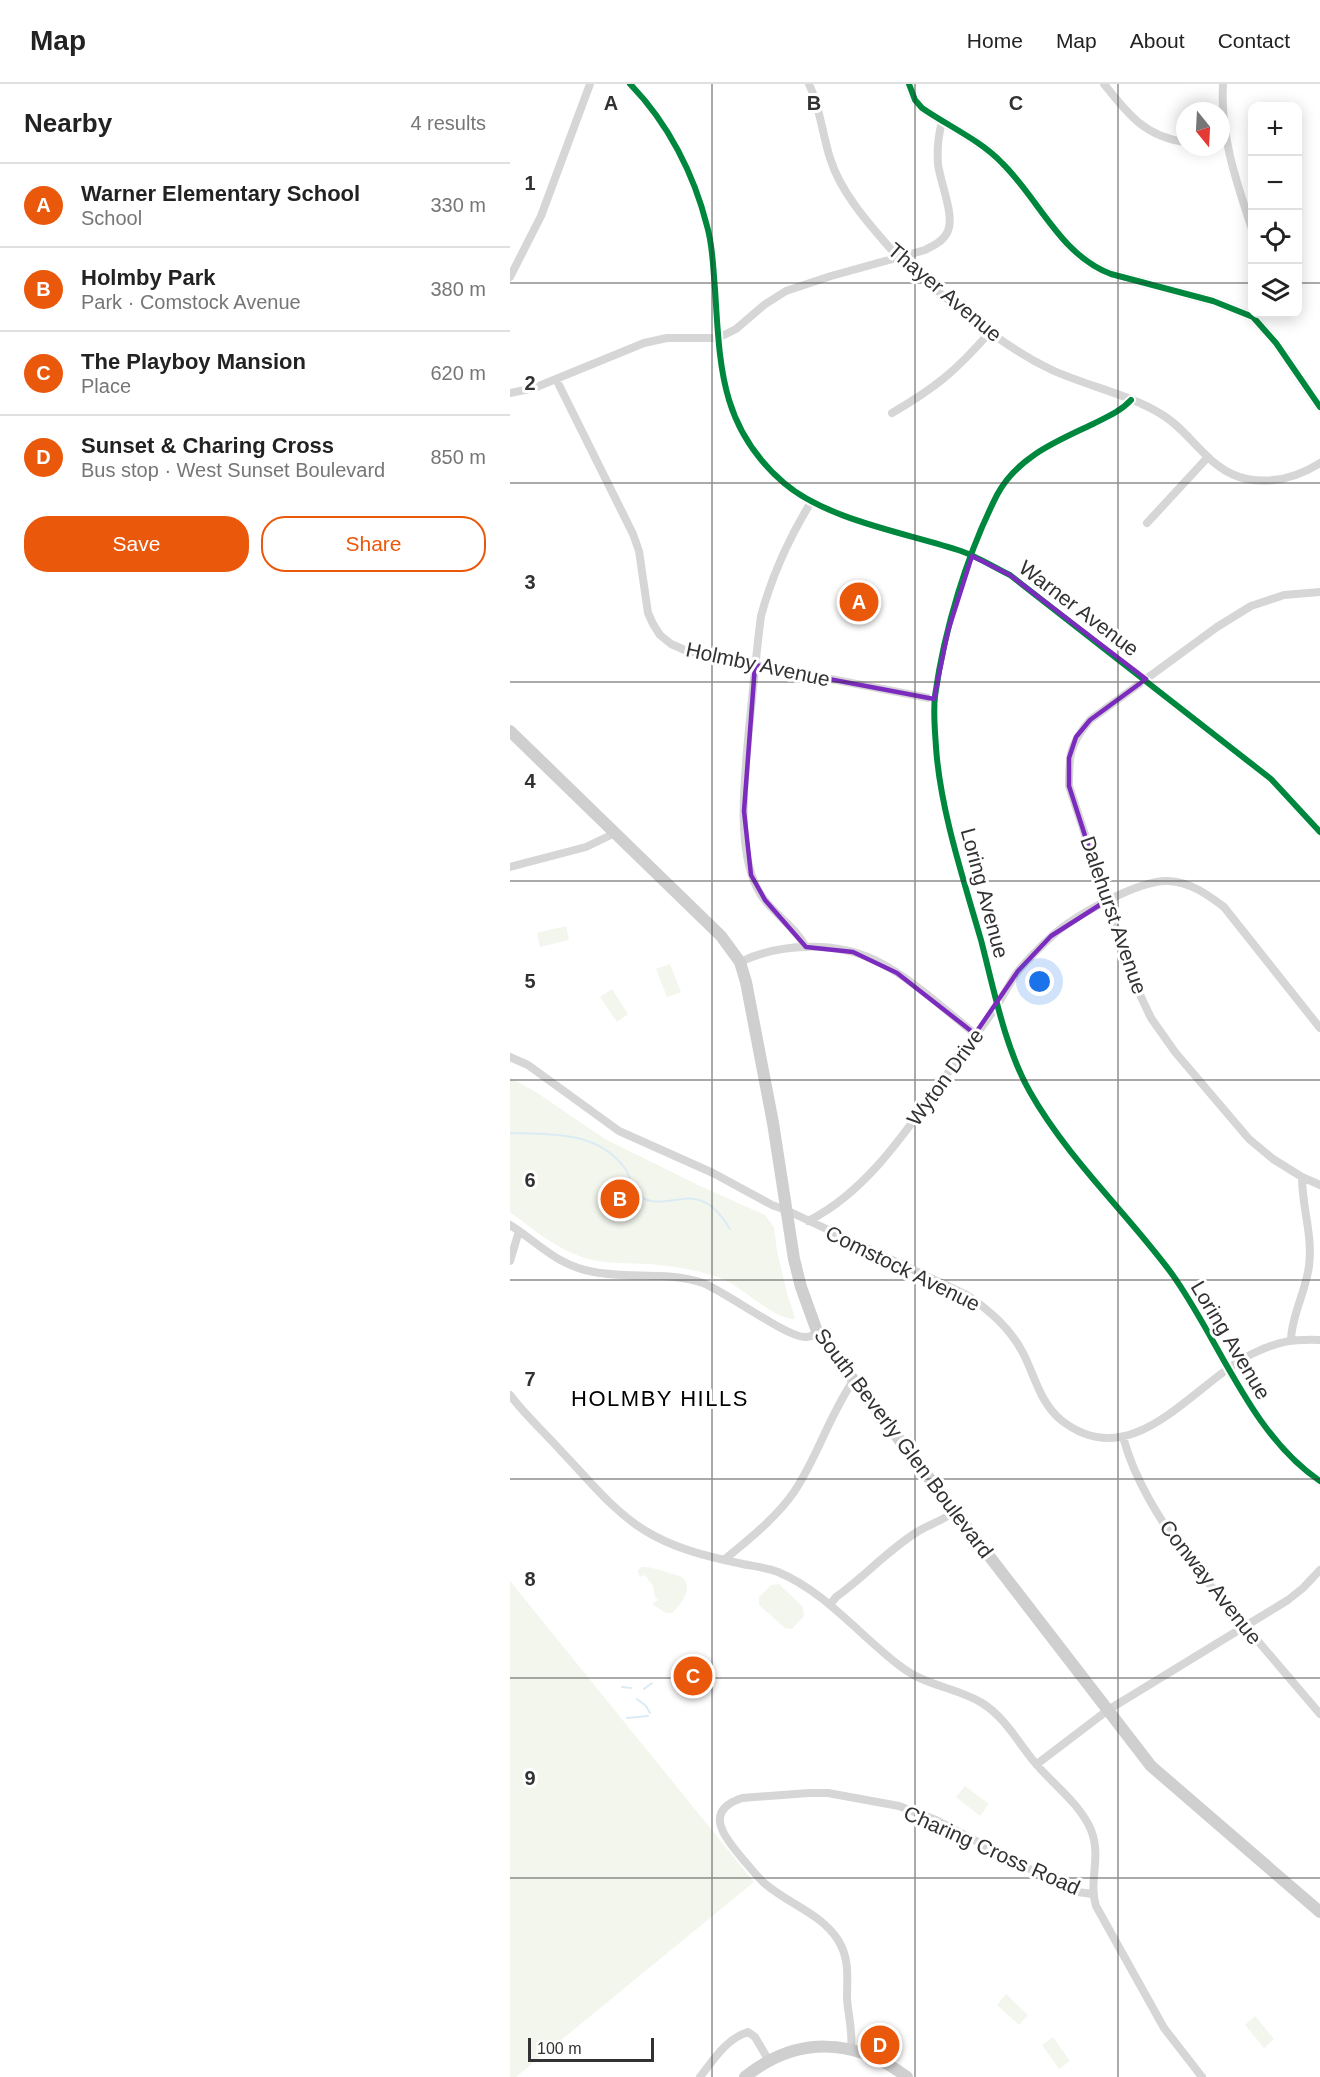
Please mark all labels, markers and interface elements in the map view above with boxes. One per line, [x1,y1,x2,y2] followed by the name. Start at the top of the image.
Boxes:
[30,25,86,56] text: Map
[967,29,1023,52] text: Home
[1056,29,1097,52] text: Map
[1130,29,1185,52] text: About
[1218,29,1290,52] text: Contact
[604,92,618,114] text: A
[807,92,821,114] text: B
[1009,92,1023,114] text: C
[1176,102,1230,156] north arrow
[1248,102,1302,318] map controls
[1248,102,1302,156] button: +
[24,108,112,138] text: Nearby
[410,112,486,134] text: 4 results
[1248,156,1302,210] button: −
[524,172,536,194] text: 1
[81,181,360,206] text: Warner Elementary School
[36,194,51,216] text: A
[430,194,486,216] text: 330 m
[81,207,142,229] text: School
[1248,210,1302,264] button: locate
[884,238,1006,346] street label: Thayer Avenue
[1248,264,1302,318] button: layers
[81,265,216,290] text: Holmby Park
[36,278,51,300] text: B
[430,278,486,300] text: 380 m
[81,291,301,313] text: Park · Comstock Avenue
[81,349,306,374] text: The Playboy Mansion
[36,362,51,384] text: C
[430,362,486,384] text: 620 m
[524,372,536,394] text: 2
[81,375,131,397] text: Place
[81,433,334,458] text: Sunset & Charing Cross
[36,446,51,468] text: D
[430,446,486,468] text: 850 m
[81,459,385,481] text: Bus stop · West Sunset Boulevard
[24,516,249,572] button: Save
[261,516,486,572] button: Share
[1015,556,1143,660] street label: Warner Avenue
[524,571,536,593] text: 3
[840,580,878,624] pin: A
[684,638,832,690] street label: Holmby Avenue
[524,770,536,792] text: 4
[957,825,1013,961] street label: Loring Avenue
[1076,833,1152,997] street label: Dalehurst Avenue
[1025,967,1054,996] your location
[524,970,536,992] text: 5
[902,1024,988,1130] street label: Wyton Drive
[524,1169,536,1191] text: 6
[600,1176,640,1222] pin: B
[822,1221,984,1315] street label: Comstock Avenue
[1187,1277,1275,1403] street label: Loring Avenue
[810,1324,998,1562] street label: South Beverly Glen Boulevard
[524,1368,536,1390] text: 7
[571,1386,749,1411] district label: HOLMBY HILLS
[1155,1515,1267,1649] street label: Conway Avenue
[524,1568,536,1590] text: 8
[674,1654,712,1698] pin: C
[524,1767,536,1789] text: 9
[900,1801,1084,1899] street label: Charing Cross Road
[860,2022,899,2068] pin: D
[528,2035,654,2062] scale bar
[537,2040,581,2057] text: 100 m

